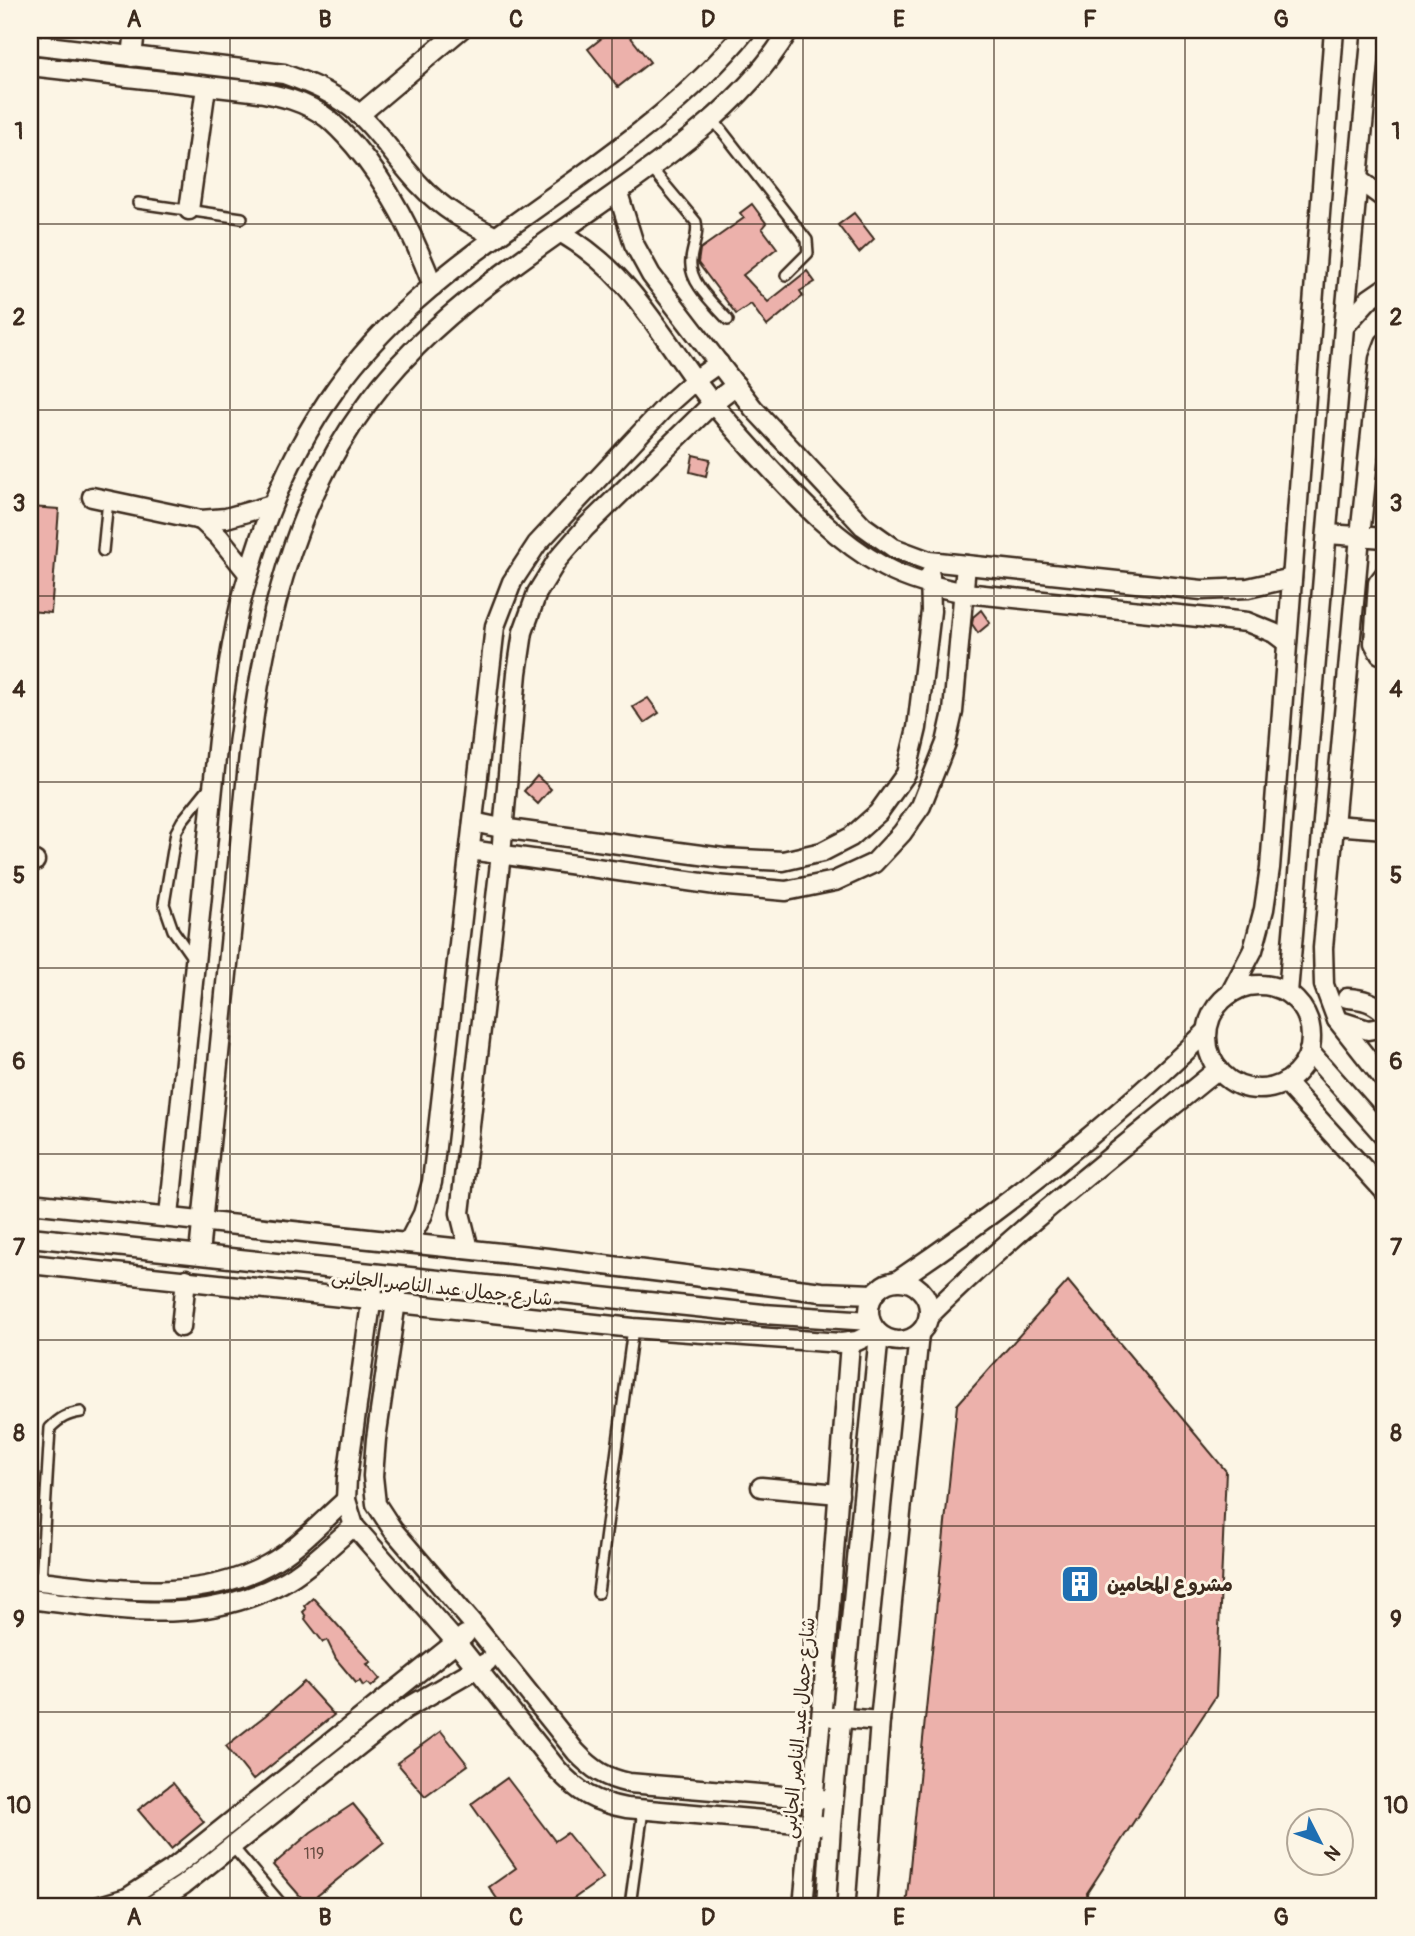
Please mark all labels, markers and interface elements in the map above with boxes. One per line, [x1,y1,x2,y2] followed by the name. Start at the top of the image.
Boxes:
[127,5,142,34] text: A
[318,5,332,34] text: B
[509,5,523,34] text: C
[701,5,715,34] text: D
[893,5,905,34] text: E
[1083,5,1097,34] text: F
[1273,5,1289,34] text: G
[15,117,24,146] text: 1
[1392,117,1401,146] text: 1
[13,303,26,332] text: 2
[1390,303,1403,332] text: 2
[13,489,25,518] text: 3
[1390,489,1402,518] text: 3
[12,675,26,704] text: 4
[1389,675,1403,704] text: 4
[13,861,25,890] text: 5
[1390,861,1402,890] text: 5
[12,1047,26,1076] text: 6
[1389,1047,1403,1076] text: 6
[13,1233,26,1262] text: 7
[1390,1233,1403,1262] text: 7
[330,1264,554,1313] street label: شارع جمال عبد الناصر الجانبى
[13,1419,25,1448] text: 8
[1390,1419,1402,1448] text: 8
[1059,1563,1101,1605] building icon: مشروع المحامين
[1107,1573,1233,1598] place label: مشروع المحامين
[13,1605,25,1634] text: 9
[1390,1605,1402,1634] text: 9
[777,1616,822,1840] street label: شارع جمال عبد الناصر الجانبى
[7,1791,31,1820] text: 10
[1384,1791,1408,1820] text: 10
[1286,1806,1356,1876] north arrow
[1319,1840,1345,1866] text: N
[304,1844,324,1864] house number: 119
[127,1903,142,1932] text: A
[318,1903,332,1932] text: B
[509,1903,523,1932] text: C
[701,1903,715,1932] text: D
[893,1903,905,1932] text: E
[1083,1903,1097,1932] text: F
[1273,1903,1289,1932] text: G

